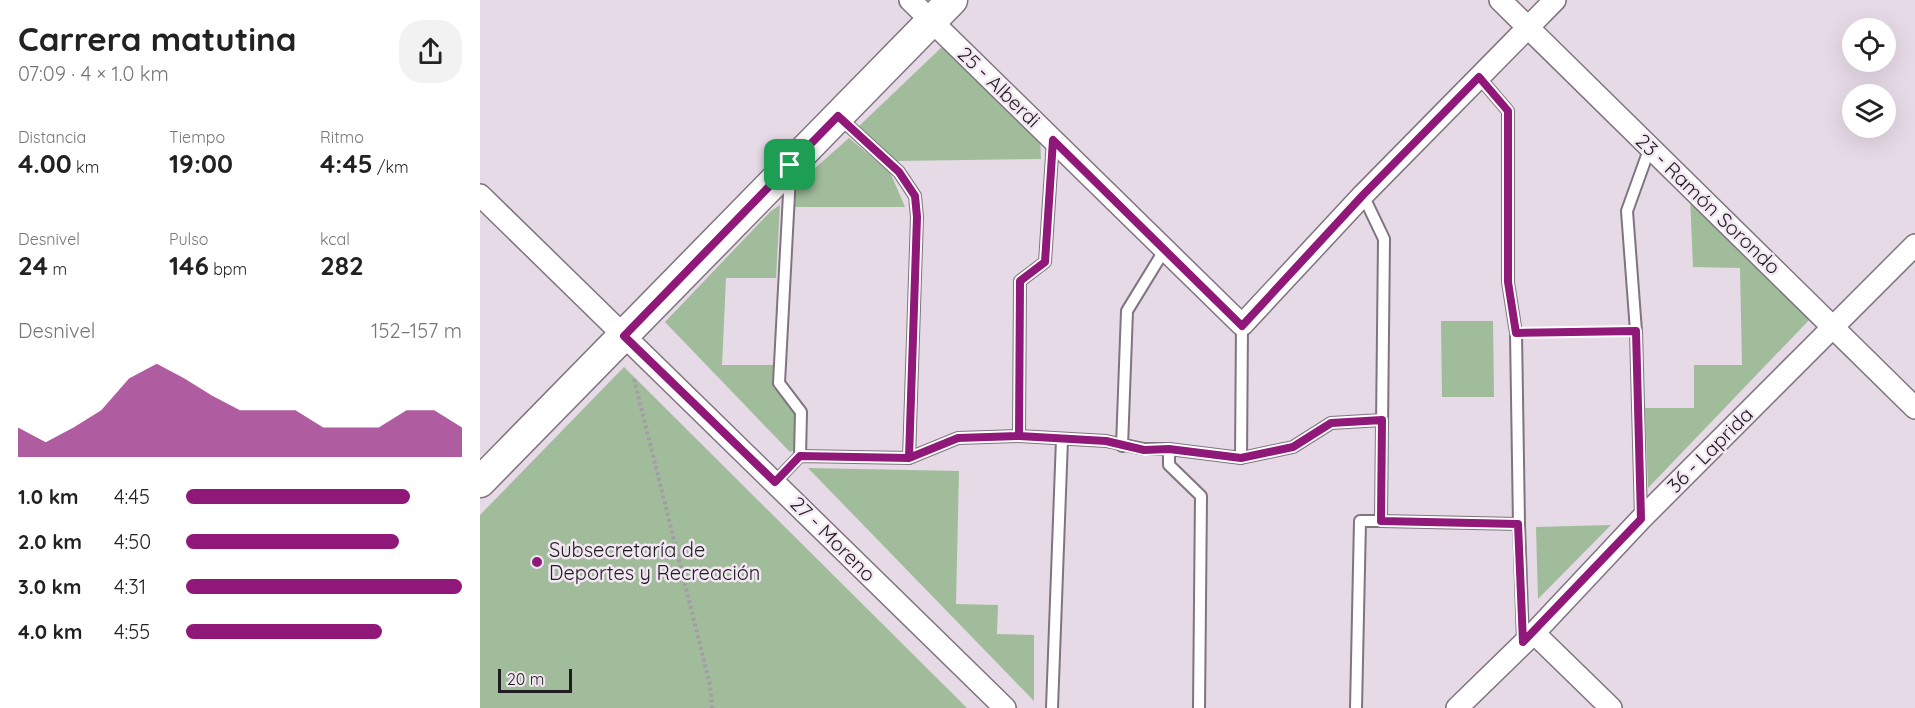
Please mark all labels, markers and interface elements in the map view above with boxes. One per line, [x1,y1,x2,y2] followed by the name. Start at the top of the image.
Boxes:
[18,18,296,59] text: Carrera matutina
[1842,18,1896,138] map controls
[1842,18,1896,72] button: locate
[399,20,462,83] button: share
[953,41,1046,132] street label: 25 - Alberdi
[18,61,169,86] text: 07:09 · 4 × 1.0 km
[1842,84,1896,138] button: layers
[18,127,86,147] text: Distancia
[169,127,225,147] text: Tiempo
[320,127,364,147] text: Ritmo
[1631,128,1786,279] street label: 23 - Ramón Sorondo
[764,139,815,190] pin
[18,147,72,180] text: 4.00
[169,147,233,180] text: 19:00
[320,147,373,180] text: 4:45
[773,148,806,181] icon: arrive
[72,157,99,177] text: km
[373,157,409,177] text: /km
[18,229,80,249] text: Desnivel
[169,229,208,249] text: Pulso
[320,229,350,249] text: kcal
[18,249,48,282] text: 24
[169,249,209,282] text: 146
[320,249,364,282] text: 282
[48,259,67,279] text: m
[209,259,247,279] text: bpm
[18,318,95,343] text: Desnivel
[371,318,462,343] text: 152–157 m
[1662,402,1758,498] street label: 36 - Laprida
[18,484,78,509] text: 1.0 km
[114,484,150,509] text: 4:45
[785,491,881,587] street label: 27 - Moreno
[18,529,82,554] text: 2.0 km
[114,529,151,554] text: 4:50
[549,537,760,585] place label: Subsecretaría de Deportes y Recreación
[530,555,544,569] marker: Subsecretaría de Deportes y Recreación
[18,574,81,599] text: 3.0 km
[114,574,146,599] text: 4:31
[18,619,82,644] text: 4.0 km
[114,619,150,644] text: 4:55
[498,666,572,694] scale bar
[507,669,544,689] text: 20 m

